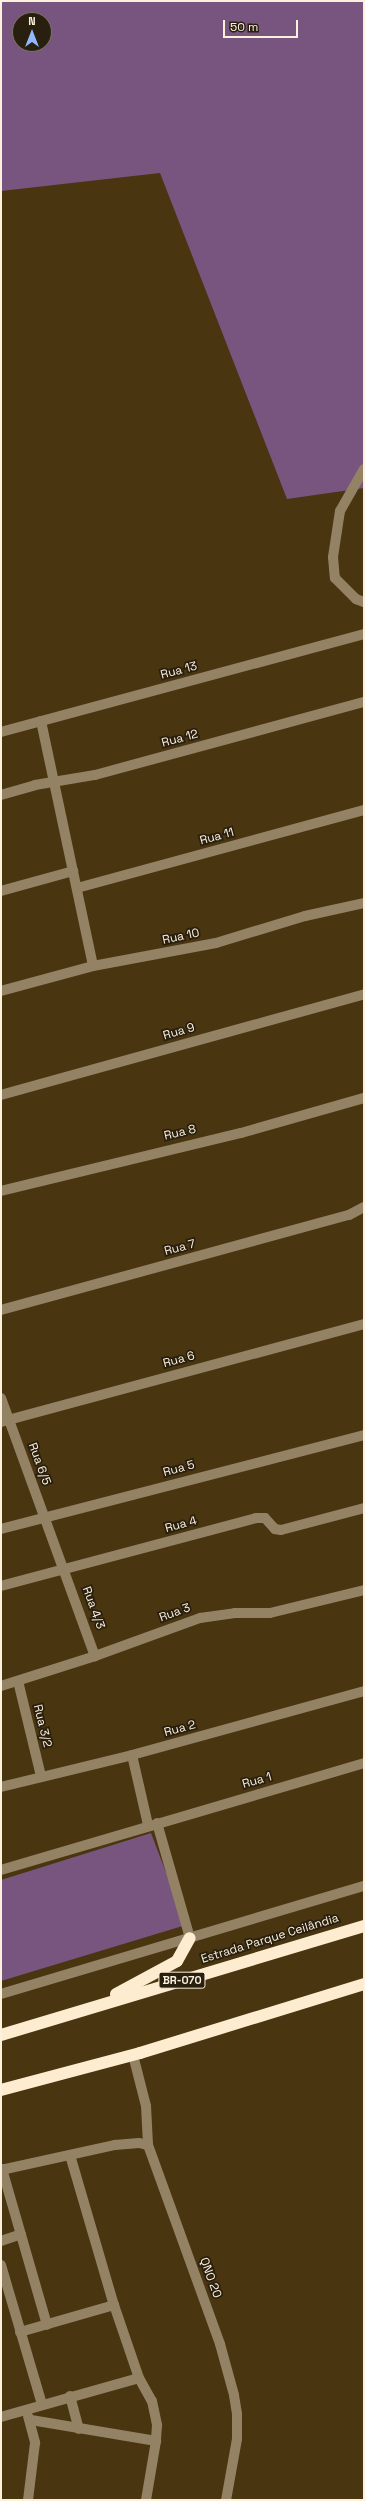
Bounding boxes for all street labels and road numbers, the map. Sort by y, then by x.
street label: Rua 13 [159,659,199,683]
street label: Rua 12 [160,727,200,751]
street label: Rua 11 [198,826,236,848]
street label: Rua 10 [161,926,201,948]
street label: Rua 9 [162,1021,196,1043]
street label: Rua 8 [163,1122,197,1144]
street label: Rua 7 [163,1237,197,1259]
street label: Rua 6 [162,1349,196,1371]
street label: Rua 6/5 [25,1441,53,1487]
street label: Rua 5 [162,1458,196,1480]
street label: Rua 4 [163,1514,199,1536]
street label: Rua 4/3 [79,1585,107,1631]
street label: Rua 3 [157,1601,193,1625]
street label: Rua 3/2 [30,1703,54,1749]
street label: Rua 2 [163,1718,197,1740]
street label: Rua 1 [241,1770,273,1792]
street label: Estrada Parque Ceilândia [199,1911,341,1967]
road number: BR-070 [158,1971,206,1989]
street label: QNO 20 [196,2256,224,2300]

